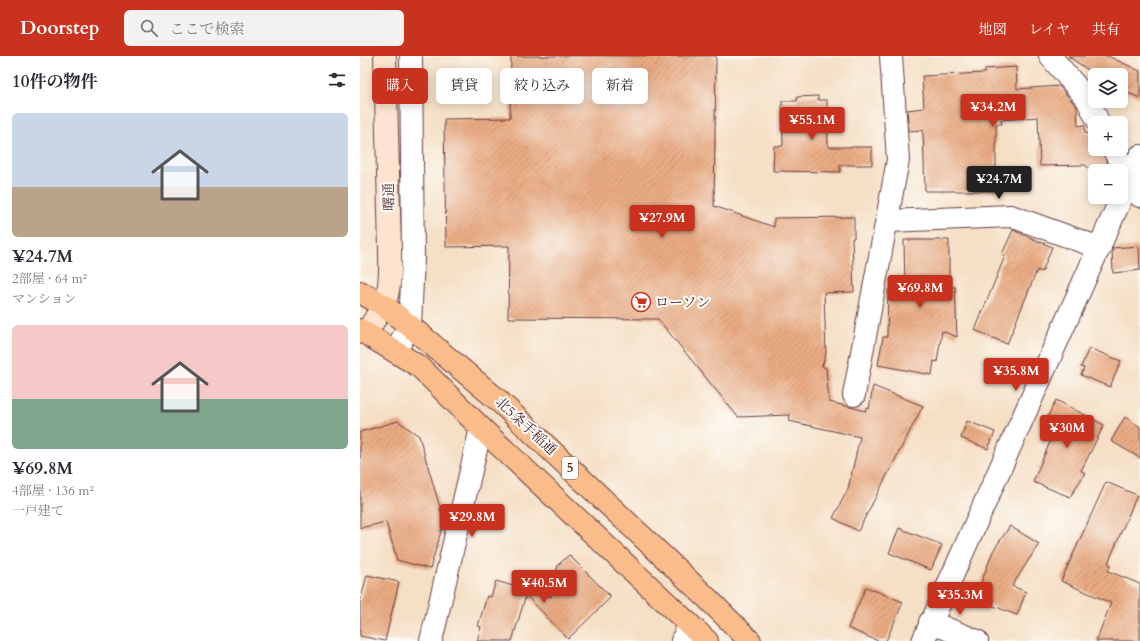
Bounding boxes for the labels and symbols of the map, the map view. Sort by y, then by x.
pin: ¥34.2M [960,94,1026,128]
pin: ¥55.1M [779,107,845,141]
pin: ¥24.7M [966,166,1032,200]
street label: 曙通 [379,183,399,211]
pin: ¥27.9M [629,205,695,239]
pin: ¥69.8M [887,275,953,309]
supermarket icon: ローソン [630,291,652,313]
place label: ローソン [655,293,710,312]
pin: ¥35.8M [983,358,1049,392]
street label: 北5条手稲通 [491,393,561,459]
pin: ¥30M [1043,415,1091,449]
road number: 5 [562,457,578,479]
pin: ¥29.8M [439,504,505,538]
pin: ¥40.5M [511,570,577,604]
pin: ¥35.3M [927,582,993,616]

